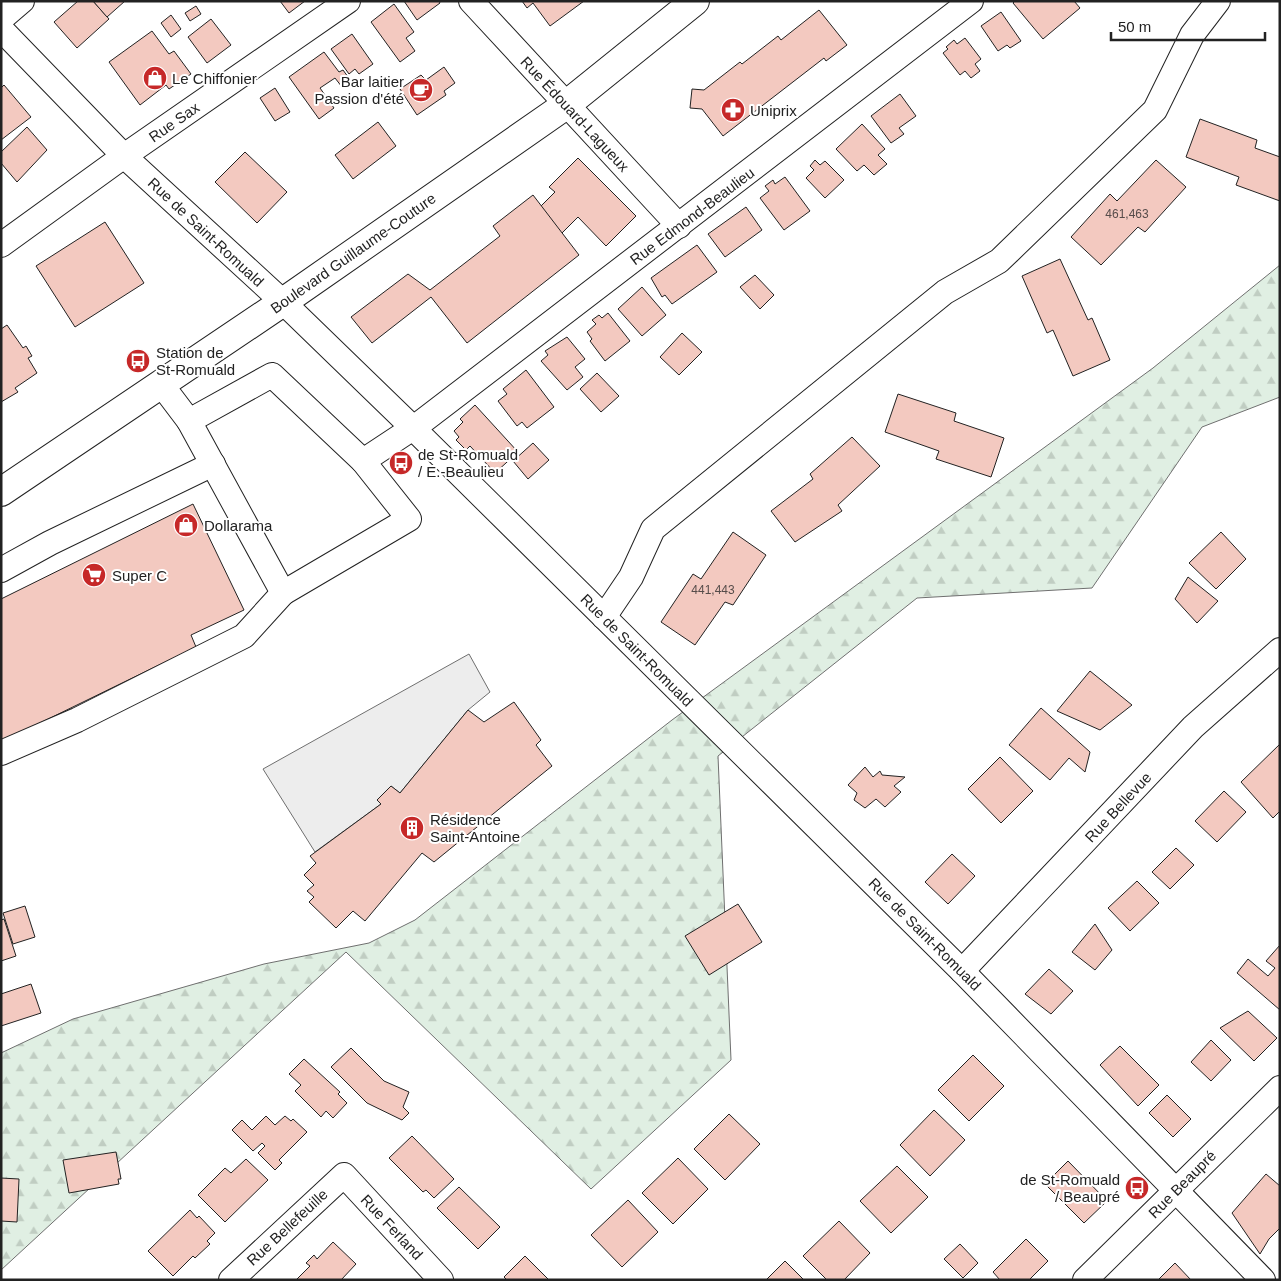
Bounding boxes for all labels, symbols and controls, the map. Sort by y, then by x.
scale bar [1111,10,1265,42]
text: 50 m [1118,18,1151,35]
street label: Rue Édouard-Lagueux [517,53,633,175]
shop icon: Le Chiffonier [142,65,168,91]
place label: Le Chiffonier [172,70,257,87]
place label: Bar laitier Passion d'été [314,73,404,107]
cafe icon: Bar laitier Passion d'été [408,77,434,103]
pharmacy icon: Uniprix [720,97,746,123]
street label: Rue Sax [146,98,203,145]
place label: Uniprix [750,102,797,119]
street label: Rue Edmond-Beaulieu [627,164,757,268]
street label: Rue de Saint-Romuald [145,174,267,290]
street label: Boulevard Guillaume-Couture [267,189,439,317]
house number: 461,463 [1105,207,1149,221]
place label: Station de St-Romuald [156,344,235,378]
bus stop icon: Station de St-Romuald [125,348,151,374]
place label: de St-Romuald / E.-Beaulieu [418,446,518,480]
bus stop icon: de St-Romuald / E.-Beaulieu [388,450,414,476]
shop icon: Dollarama [173,512,199,538]
place label: Dollarama [204,517,273,534]
supermarket icon: Super C [81,562,107,588]
place label: Super C [112,567,167,584]
house number: 441,443 [691,583,735,597]
street label: Rue de Saint-Romuald [577,590,697,710]
street label: Rue Bellevue [1081,769,1155,845]
place label: Résidence Saint-Antoine [430,811,520,845]
building icon: Résidence Saint-Antoine [399,815,425,841]
street label: Rue de Saint-Romuald [865,874,985,994]
street label: Rue Beaupré [1145,1147,1219,1221]
place label: de St-Romuald / Beaupré [1020,1171,1120,1205]
bus stop icon: de St-Romuald / Beaupré [1124,1175,1150,1201]
street label: Rue Bellefeuille [243,1185,331,1269]
street label: Rue Ferland [358,1191,426,1263]

